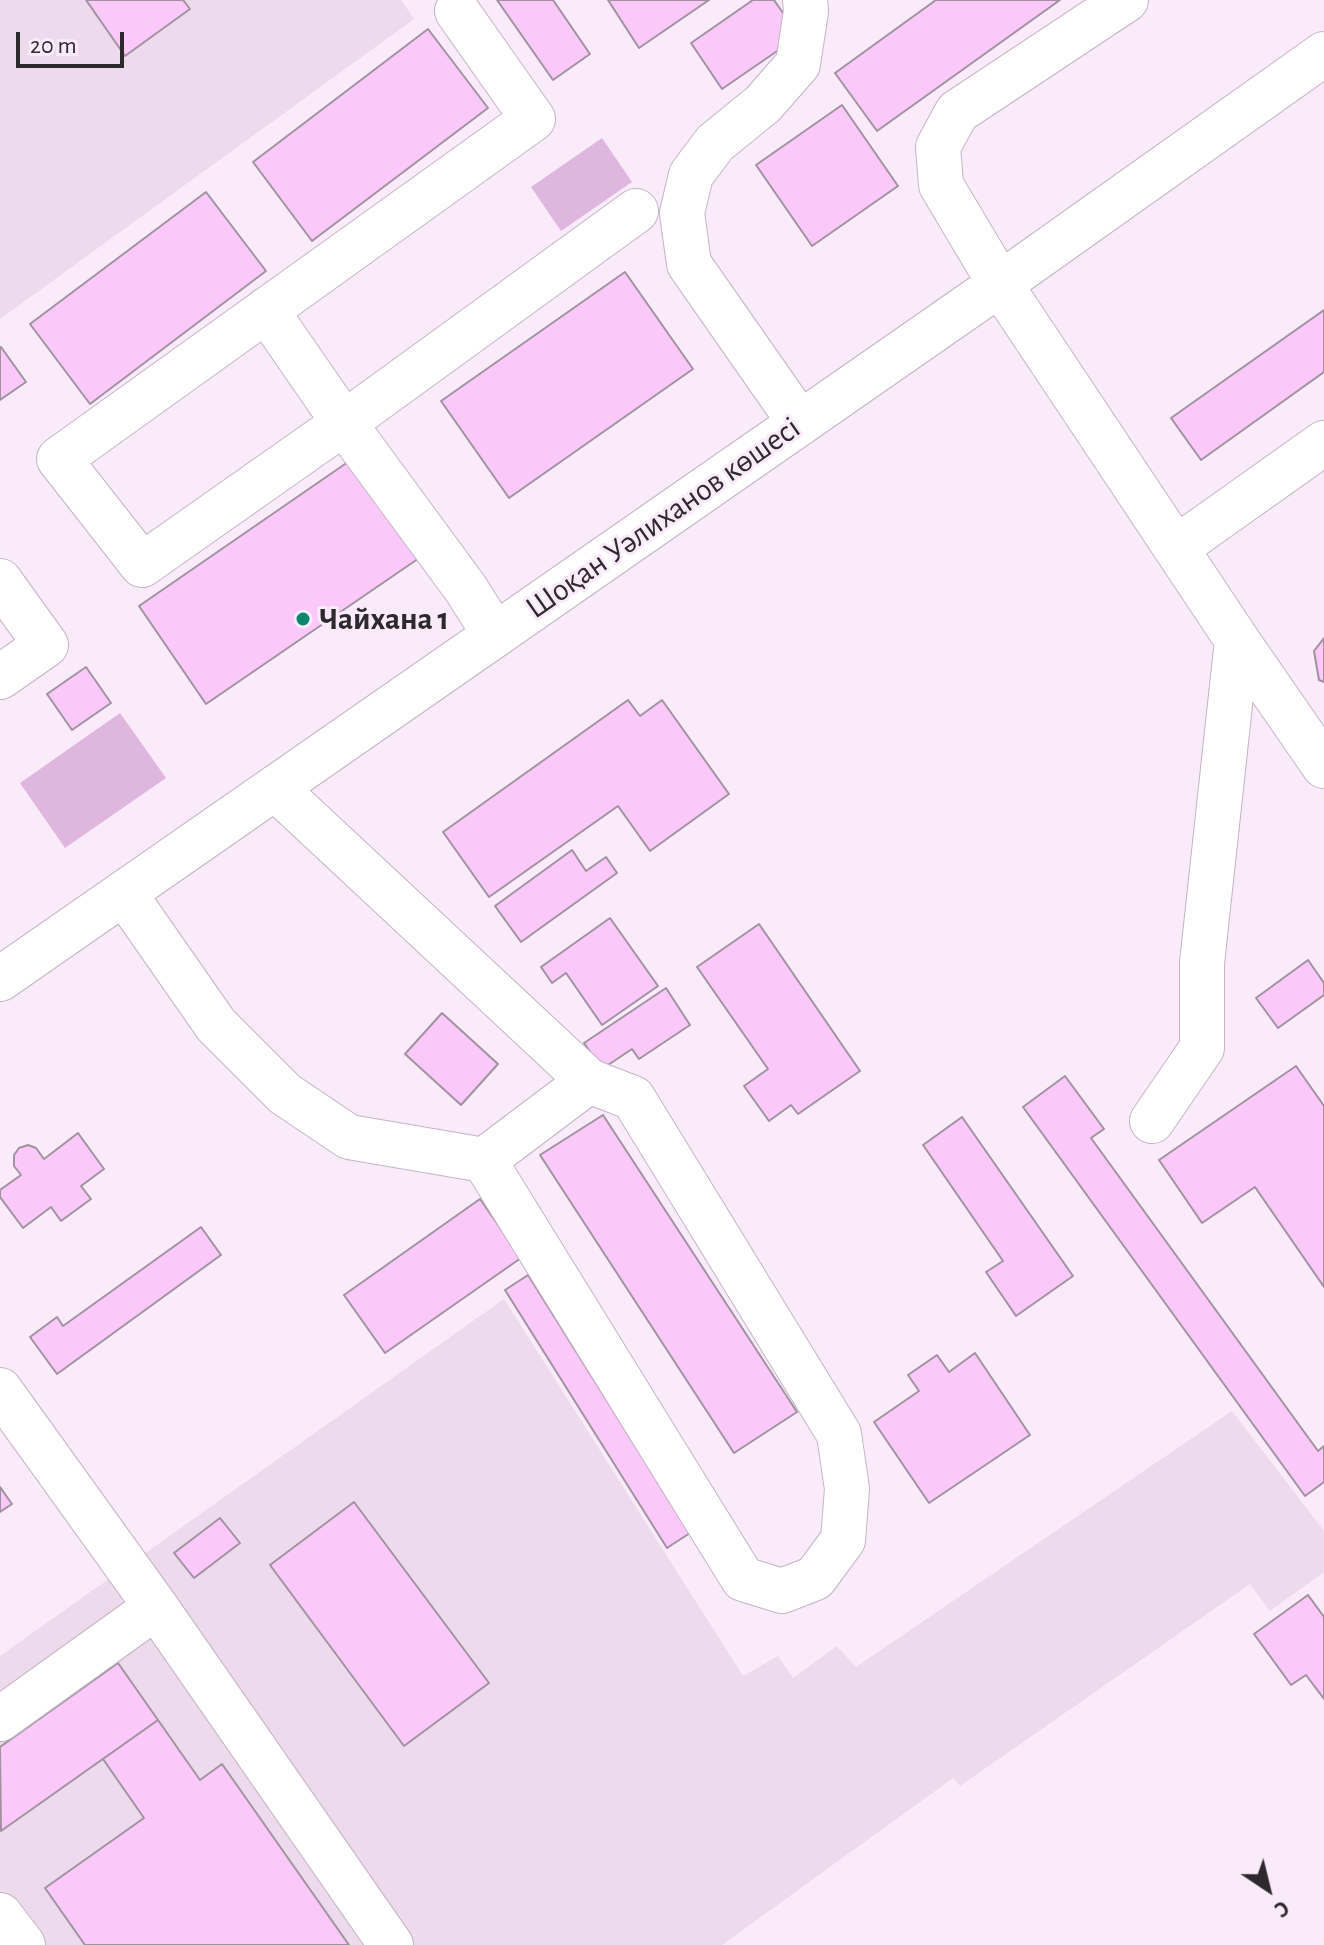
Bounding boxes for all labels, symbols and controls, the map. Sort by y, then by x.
scale bar [20,16,128,66]
text: 20 m [30,34,77,58]
street label: Шоқан Уәлиханов көшесі [518,409,808,627]
place label: Чайхана 1 [319,600,449,638]
marker: Чайхана 1 [294,610,312,628]
north arrow [1228,1849,1308,1929]
text: С [1270,1896,1293,1921]

